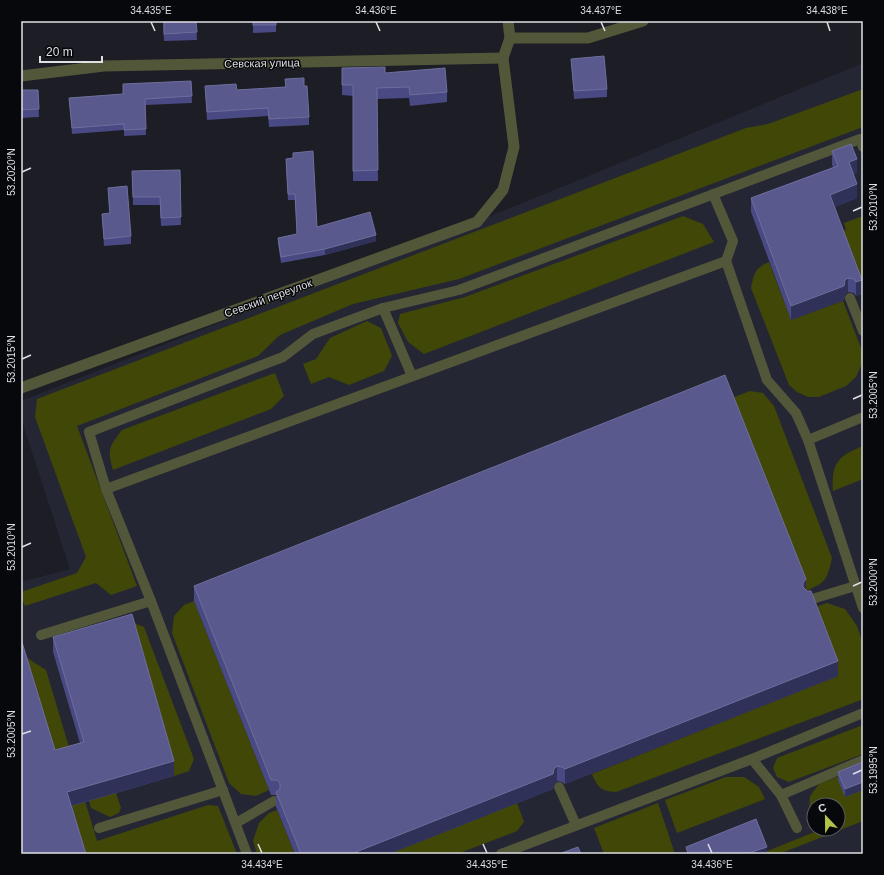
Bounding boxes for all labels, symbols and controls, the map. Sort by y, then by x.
text: 34.435°E [130,5,172,16]
text: 34.436°E [355,5,397,16]
text: 34.437°E [580,5,622,16]
text: 34.438°E [806,5,848,16]
scale bar [40,38,102,64]
text: 20 m [46,45,73,59]
street label: Севская улица [224,56,301,70]
text: 53.2020°N [6,148,17,196]
text: 53.2010°N [868,183,879,231]
street label: Севский переулок [223,277,314,319]
text: 53.2015°N [6,335,17,383]
text: 53.2005°N [868,371,879,419]
text: 53.2010°N [6,523,17,571]
text: 53.2000°N [868,558,879,606]
text: 53.2005°N [6,710,17,758]
text: 53.1995°N [868,746,879,794]
north arrow [806,797,846,837]
text: С [816,801,828,815]
text: 34.434°E [241,859,283,870]
text: 34.435°E [466,859,508,870]
text: 34.436°E [691,859,733,870]

